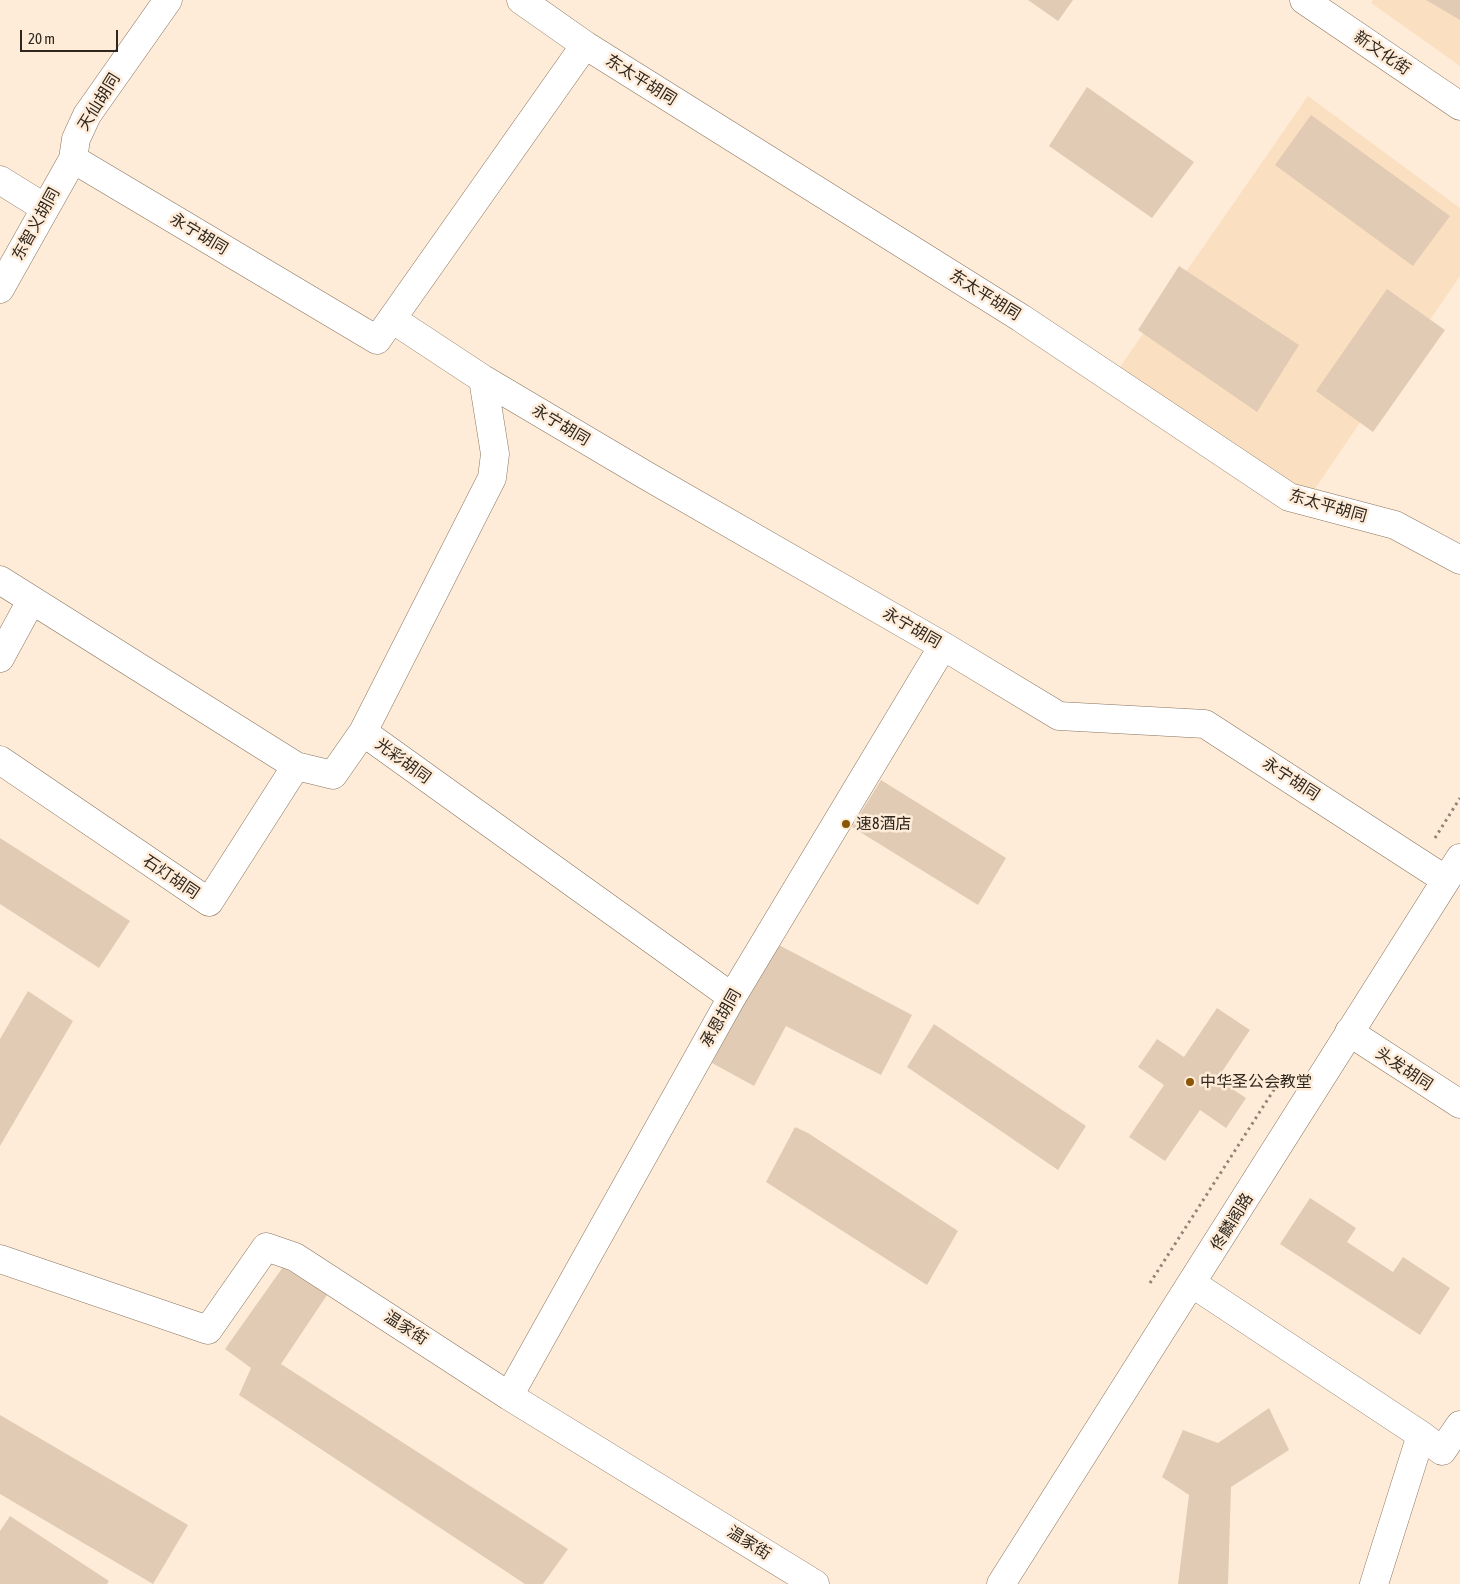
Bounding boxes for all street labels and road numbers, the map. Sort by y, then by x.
street label: 新文化街 [1350,27,1414,79]
street label: 东太平胡同 [602,51,680,109]
street label: 天仙胡同 [74,70,124,134]
street label: 东智义胡同 [8,184,64,264]
street label: 永宁胡同 [167,209,231,259]
street label: 东太平胡同 [946,266,1024,324]
street label: 永宁胡同 [529,400,593,450]
street label: 东太平胡同 [1287,486,1369,526]
street label: 永宁胡同 [879,604,945,652]
street label: 光彩胡同 [371,734,435,788]
street label: 永宁胡同 [1259,754,1323,804]
street label: 石灯胡同 [139,851,203,903]
street label: 承恩胡同 [697,985,745,1051]
street label: 头发胡同 [1372,1044,1436,1094]
street label: 佟麟阁路 [1207,1190,1257,1254]
street label: 温家街 [381,1307,431,1349]
street label: 温家街 [724,1522,774,1564]

